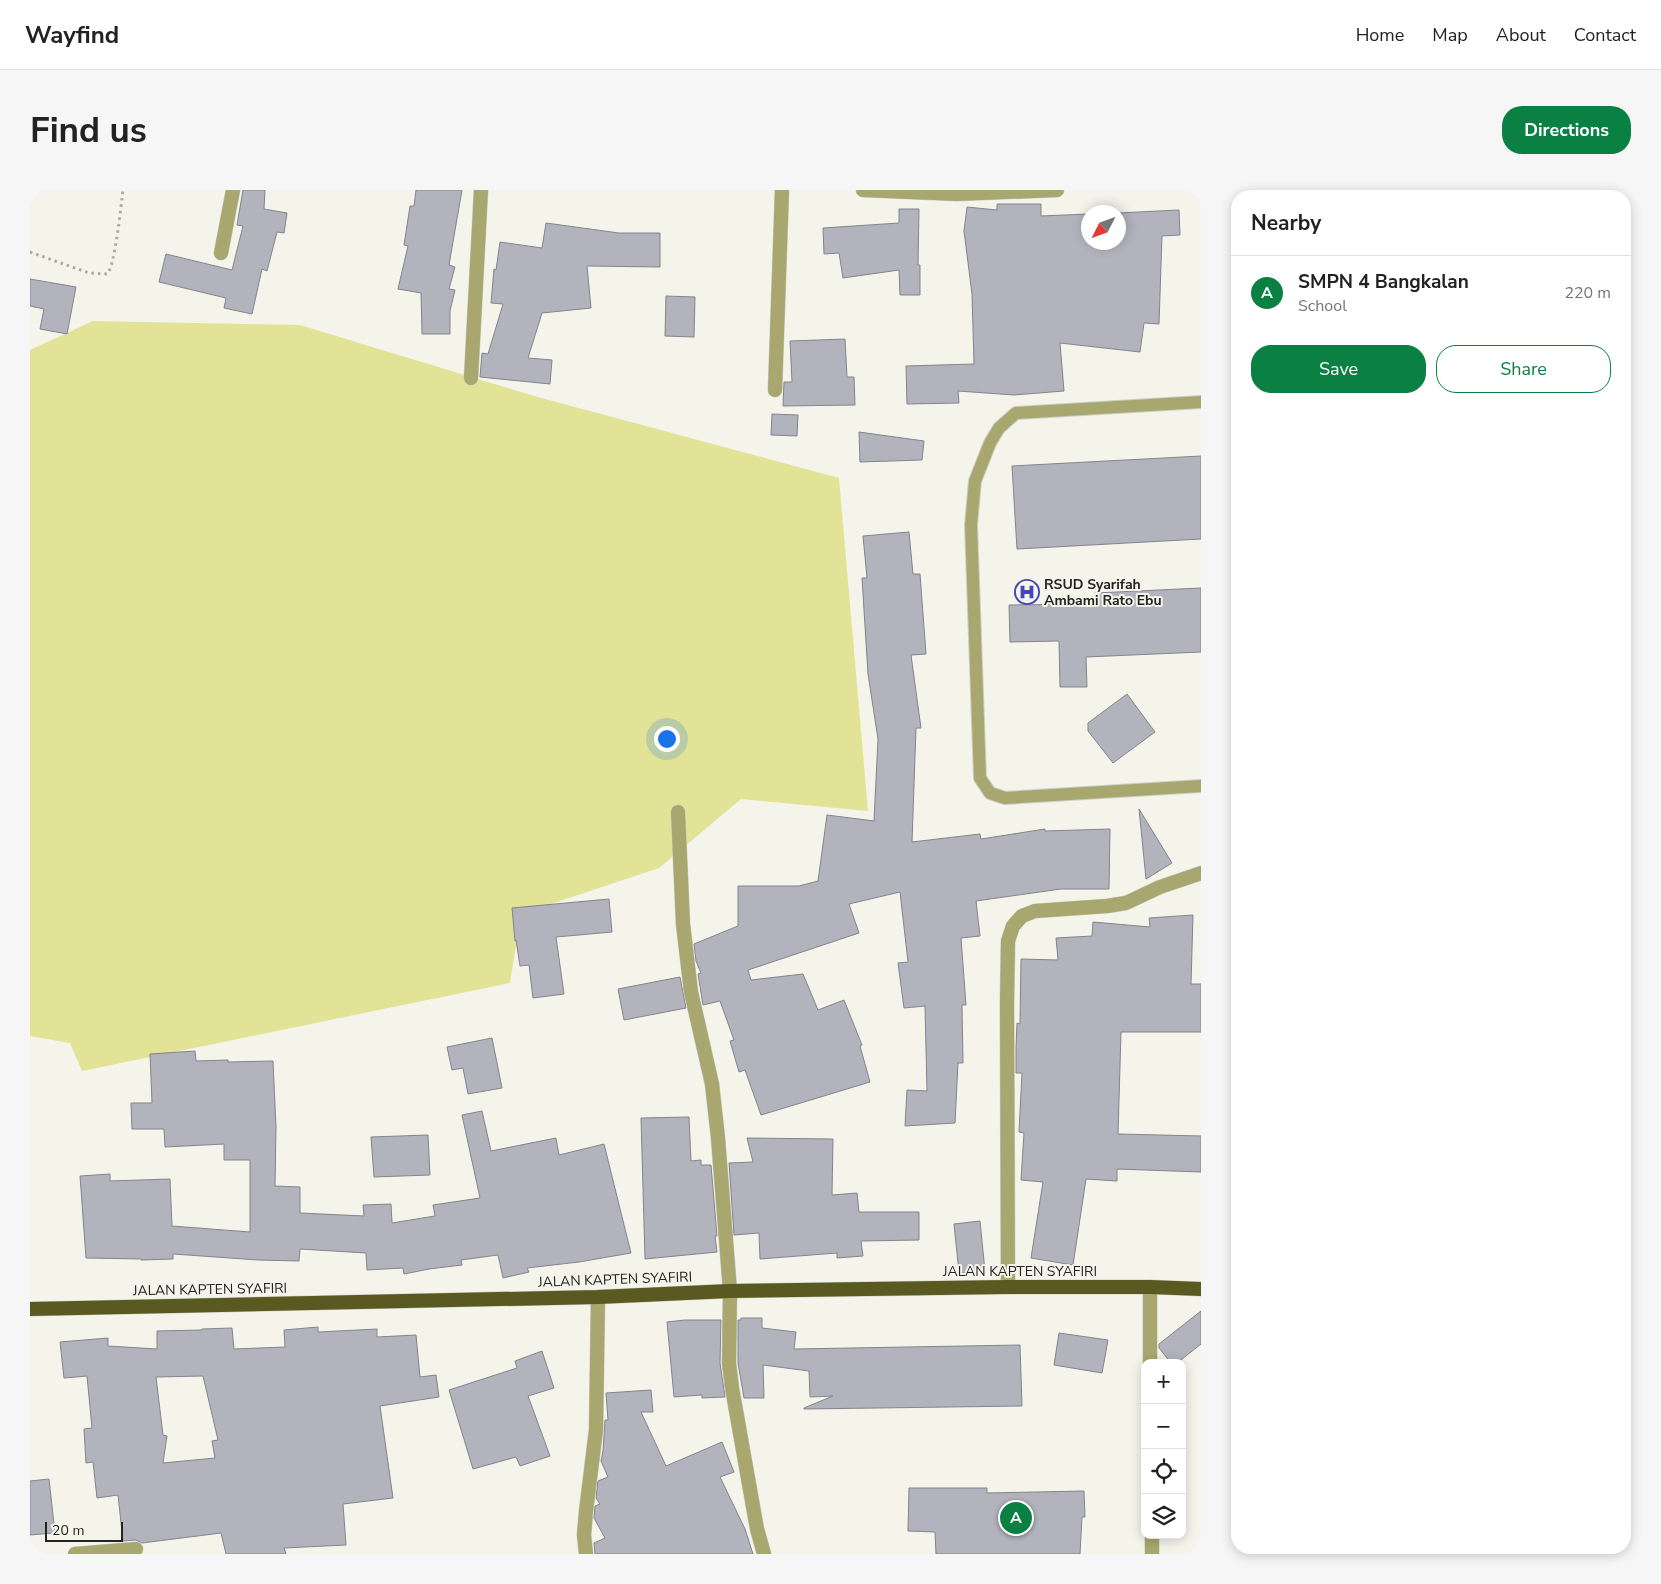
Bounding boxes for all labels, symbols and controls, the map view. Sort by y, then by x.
text: Wayfind [25,19,119,51]
text: Home [1356,23,1404,47]
text: Map [1432,23,1468,47]
text: About [1496,23,1546,47]
text: Contact [1574,23,1636,47]
button: Directions [1502,106,1631,154]
text: Find us [30,107,147,154]
north arrow [1081,205,1126,250]
text: Nearby [1251,209,1321,237]
text: SMPN 4 Bangkalan [1298,269,1469,295]
text: A [1261,282,1273,304]
text: 220 m [1564,282,1611,304]
text: School [1298,295,1347,317]
button: Save [1251,345,1426,393]
button: Share [1436,345,1611,393]
place label: RSUD Syarifah Ambami Rato Ebu [1044,575,1162,610]
hospital icon: RSUD Syarifah Ambami Rato Ebu [1014,579,1040,605]
your location [654,726,680,752]
street label: JALAN KAPTEN SYAFIRI [942,1262,1097,1281]
street label: JALAN KAPTEN SYAFIRI [537,1267,692,1292]
street label: JALAN KAPTEN SYAFIRI [132,1279,287,1300]
map controls [1141,1359,1186,1539]
button: + [1141,1359,1186,1404]
button: − [1141,1404,1186,1449]
button: locate [1141,1449,1186,1494]
button: layers [1141,1494,1186,1539]
pin: A [1000,1499,1032,1537]
scale bar [45,1519,122,1542]
text: 20 m [52,1521,84,1540]

